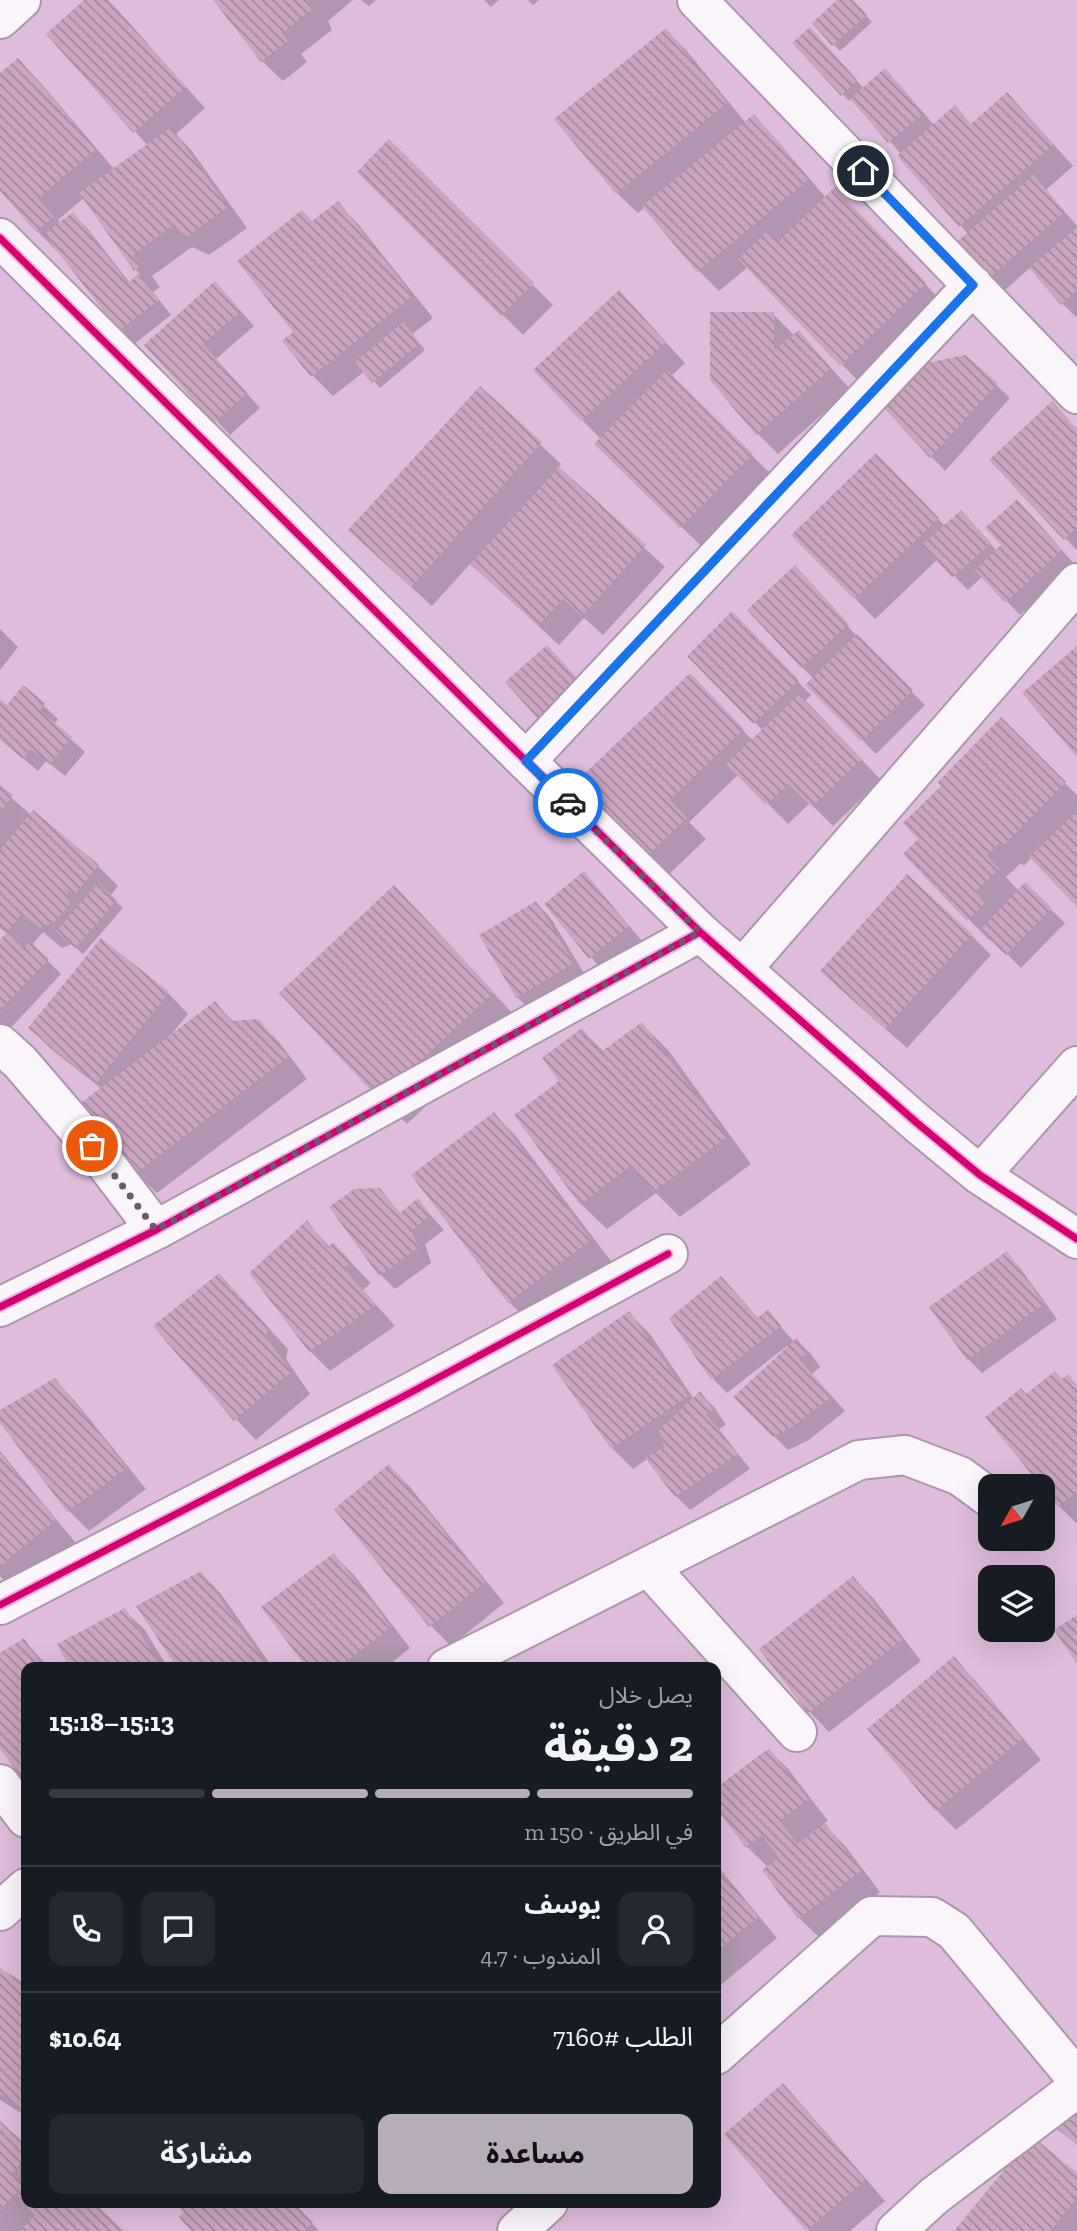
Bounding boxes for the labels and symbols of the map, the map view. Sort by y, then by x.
pin [833,141,893,201]
courier [533,768,603,838]
pin [62,1116,122,1176]
north arrow [978,1474,1055,1550]

